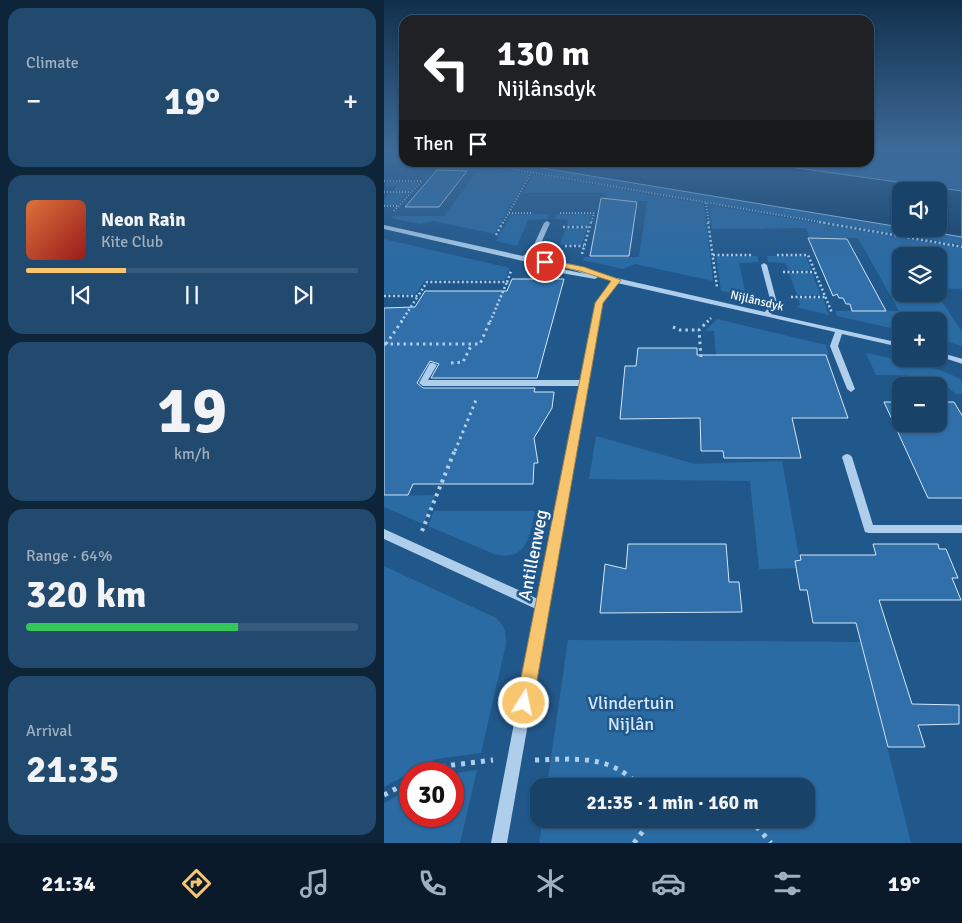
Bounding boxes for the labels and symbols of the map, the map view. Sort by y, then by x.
pin [524,241,566,283]
street label: Nijlânsdyk [729,288,785,314]
street label: Antillenweg [513,508,553,602]
position arrow [497,676,549,728]
park label: Vlindertuin Nijlân [588,692,674,735]
speed limit sign: 30 [399,762,464,827]

